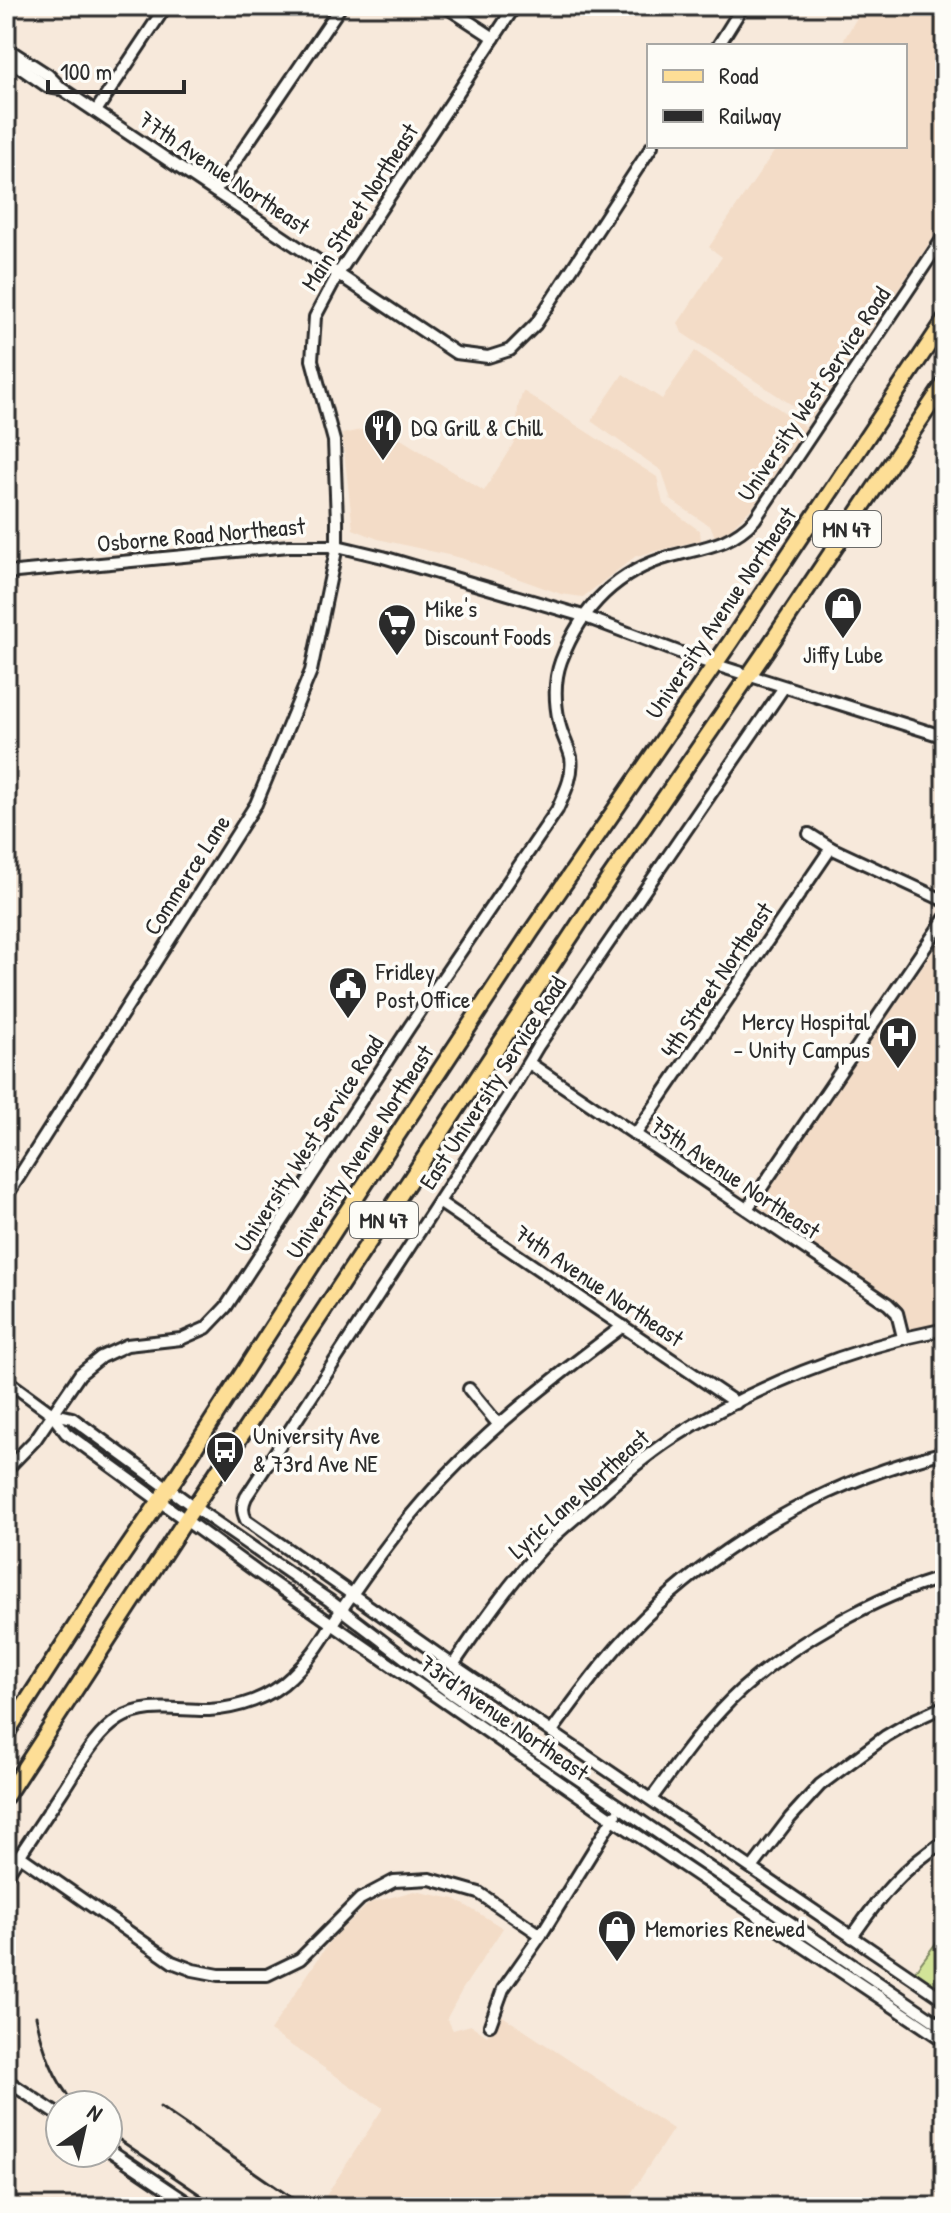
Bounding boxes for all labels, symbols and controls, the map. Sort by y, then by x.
scale bar [48,44,184,94]
legend [647,44,907,148]
text: 100 m [60,55,112,87]
text: Road [719,59,758,91]
text: Railway [719,99,782,131]
street label: 77th Avenue Northeast [133,103,317,242]
street label: Main Street Northeast [293,116,426,296]
street label: University West Service Road [729,280,897,507]
restaurant icon: DQ Grill & Chill [362,407,404,462]
place label: DQ Grill & Chill [411,411,543,443]
street label: University Avenue Northeast [637,500,804,725]
street label: Osborne Road Northeast [96,509,307,559]
road number: MN 47 [813,511,881,547]
shop icon: Jiffy Lube [822,585,864,640]
place label: Mike's Discount Foods [425,592,551,652]
supermarket icon: Mike's Discount Foods [376,602,418,657]
place label: Jiffy Lube [803,638,884,670]
street label: Commerce Lane [135,808,237,941]
street label: 4th Street Northeast [652,895,780,1063]
place label: Fridley Post Office [375,955,471,1015]
public building icon: Fridley Post Office [327,965,369,1020]
street label: East University Service Road [411,970,573,1195]
place label: Mercy Hospital - Unity Campus [733,1005,871,1065]
hospital icon: Mercy Hospital - Unity Campus [877,1015,919,1070]
street label: University West Service Road [226,1029,390,1258]
street label: University Avenue Northeast [278,1038,441,1265]
street label: 75th Avenue Northeast [644,1108,828,1246]
road number: MN 47 [350,1202,418,1238]
street label: 74th Avenue Northeast [509,1217,691,1354]
place label: University Ave & 73rd Ave NE [253,1419,381,1479]
street label: Lyric Lane Northeast [501,1421,656,1565]
bus stop icon: University Ave & 73rd Ave NE [204,1429,246,1484]
street label: 73rd Avenue Northeast [414,1647,596,1788]
shop icon: Memories Renewed [596,1908,638,1963]
place label: Memories Renewed [645,1912,805,1944]
north arrow [44,2089,124,2169]
text: N [82,2097,109,2128]

